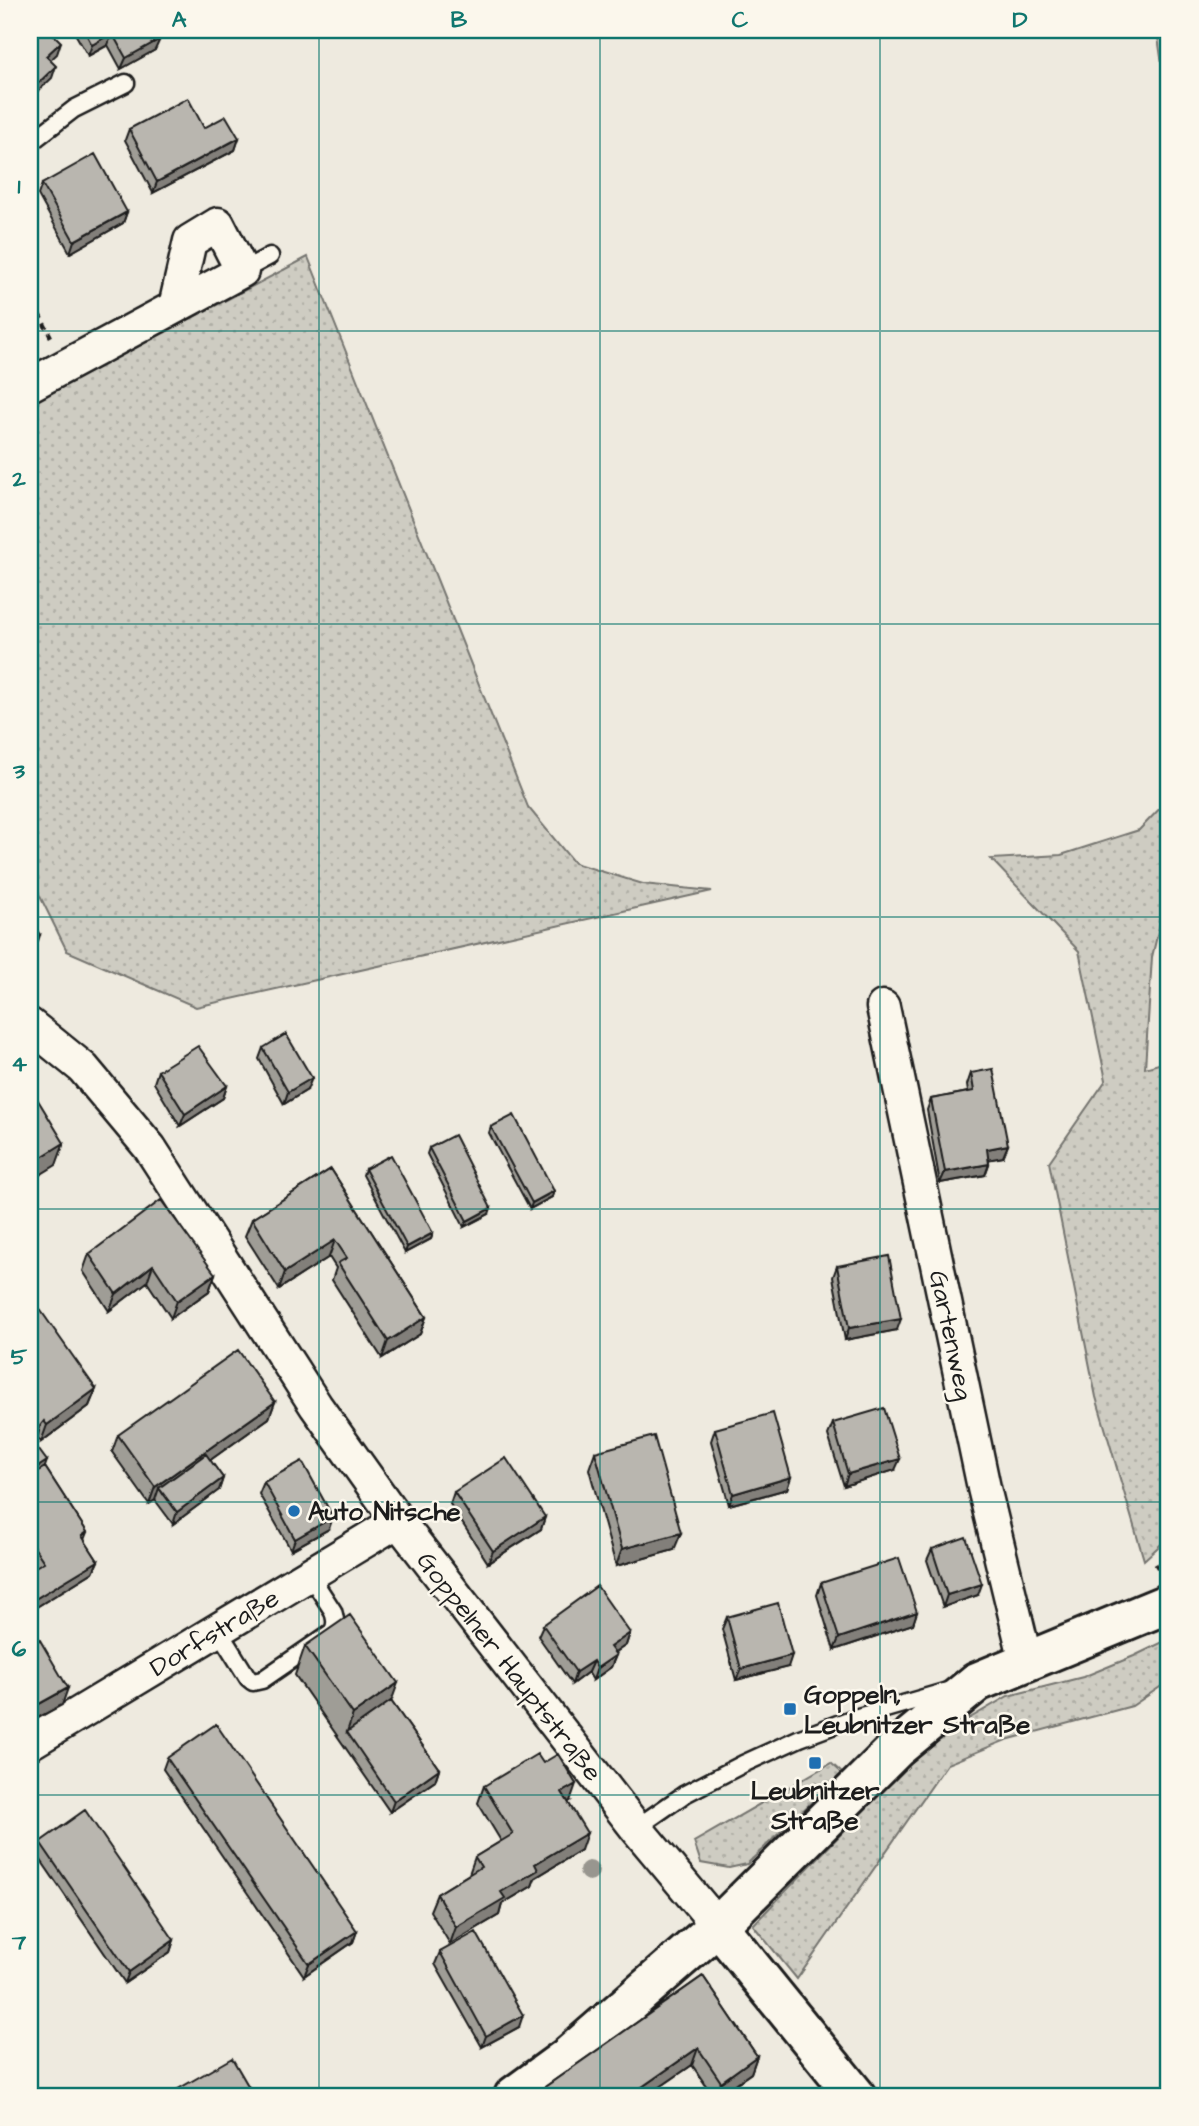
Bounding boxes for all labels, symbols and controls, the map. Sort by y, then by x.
text: A [172,4,187,36]
text: B [451,4,468,36]
text: C [732,4,749,36]
text: D [1013,4,1028,36]
text: 1 [18,170,21,202]
text: 2 [11,463,26,495]
text: 3 [12,755,25,787]
text: 4 [11,1048,27,1080]
street label: Gartenweg [918,1267,982,1404]
text: 5 [11,1341,28,1373]
place label: Auto Nitsche [308,1494,461,1530]
marker: Auto Nitsche [286,1503,302,1519]
street label: Goppelner Hauptstraße [408,1544,610,1789]
street label: Dorfstraße [143,1580,286,1686]
text: 6 [12,1633,27,1665]
place label: Goppeln, Leubnitzer Straße [804,1677,1030,1743]
marker: Goppeln, Leubnitzer Straße [782,1701,798,1717]
marker: Leubnitzer Straße [807,1755,823,1771]
place label: Leubnitzer Straße [751,1773,880,1839]
text: 7 [11,1926,27,1958]

